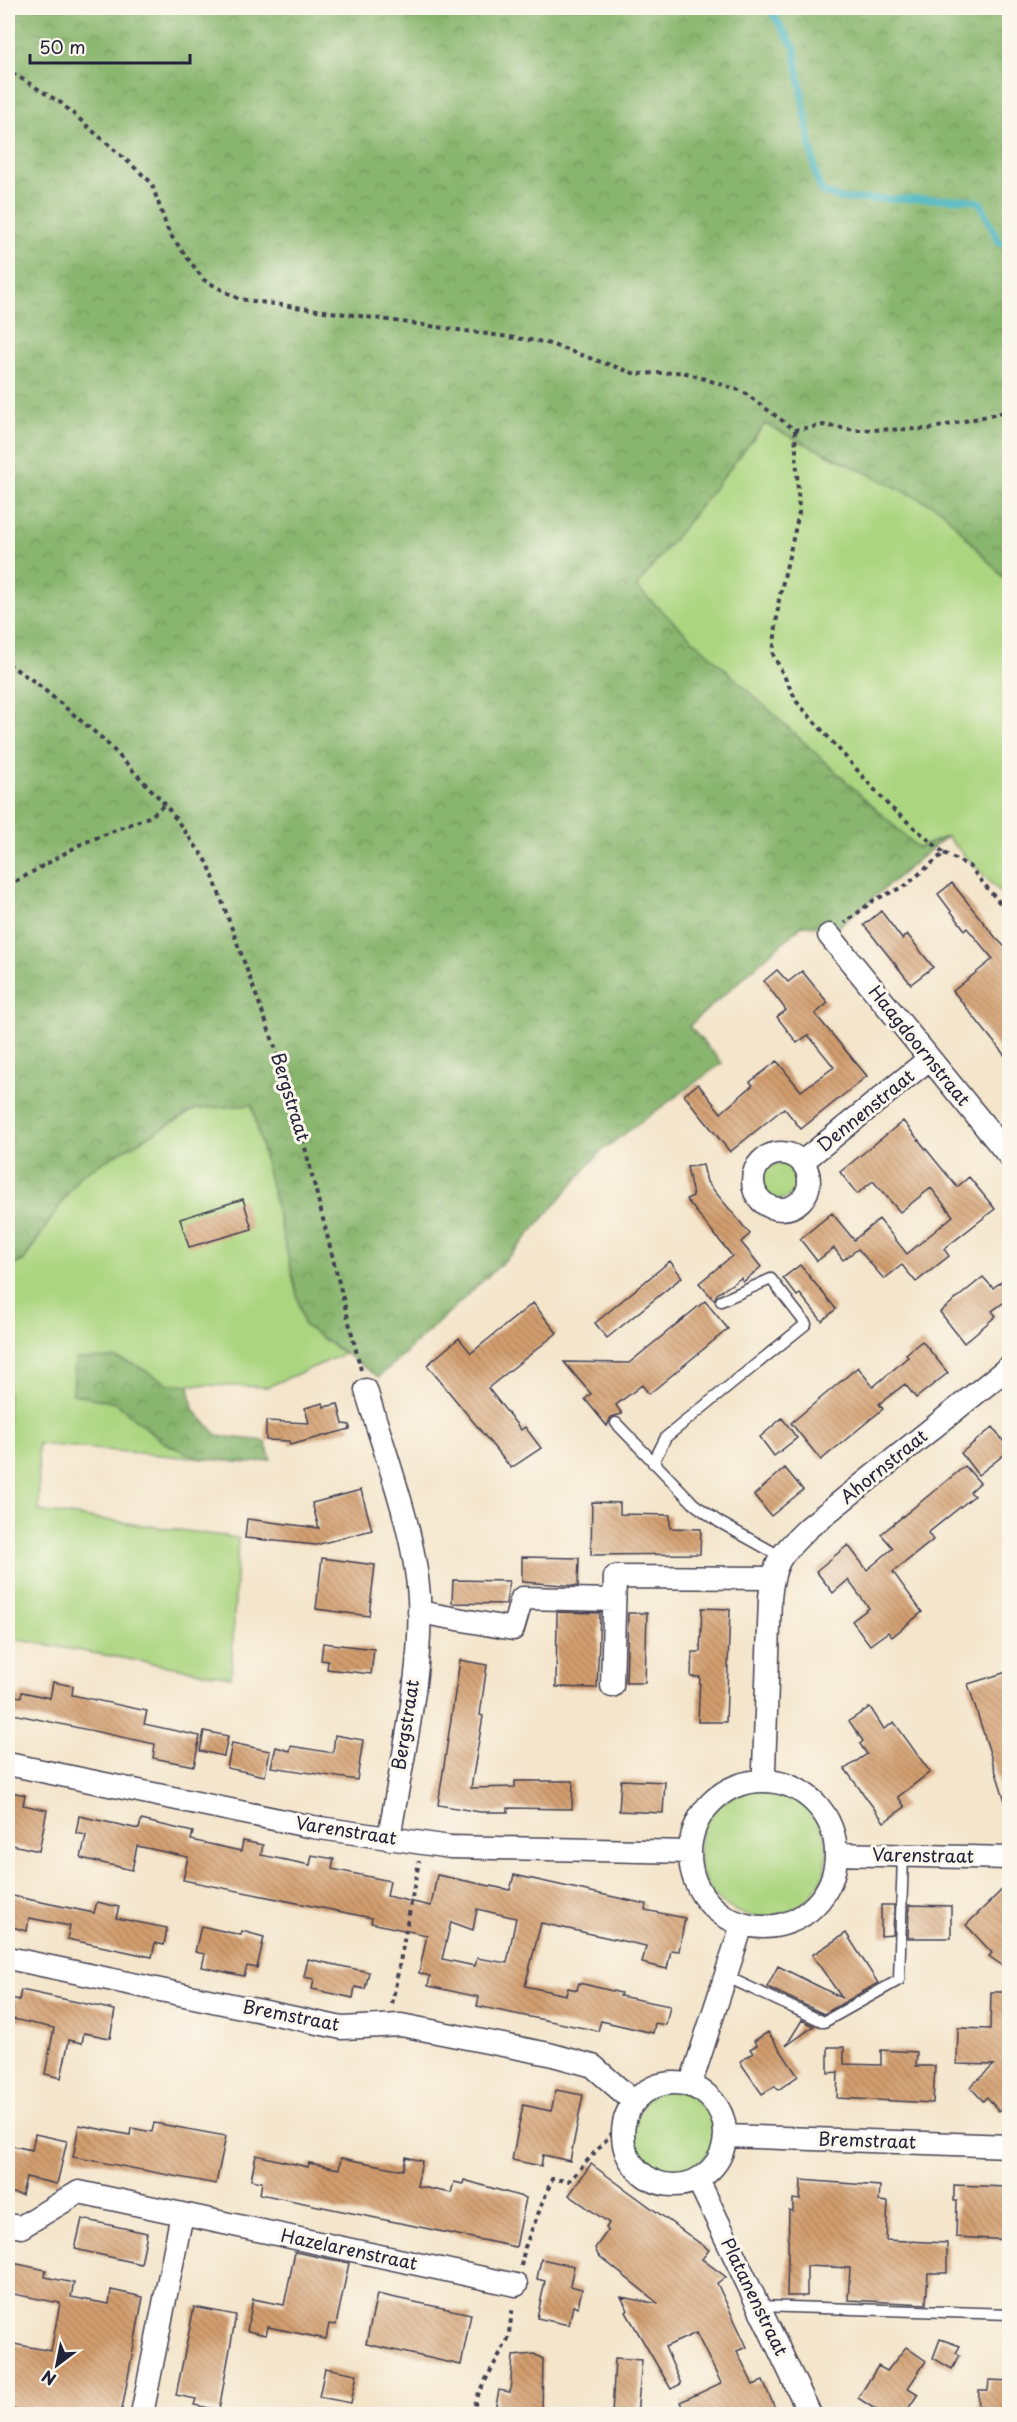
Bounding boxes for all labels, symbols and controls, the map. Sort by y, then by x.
scale bar [30,27,190,65]
text: 50 m [39,33,86,60]
street label: Haagdoornstraat [863,979,977,1111]
street label: Bergstraat [265,1049,318,1144]
street label: Dennenstraat [810,1062,920,1158]
street label: Ahornstraat [834,1422,933,1509]
street label: Bergstraat [384,1678,425,1772]
street label: Varenstraat [294,1808,399,1851]
street label: Varenstraat [872,1840,974,1869]
street label: Bremstraat [241,1992,342,2037]
street label: Bremstraat [818,2124,917,2155]
street label: Hazelarenstraat [278,2221,420,2276]
street label: Platanenstraat [715,2233,796,2360]
north arrow [27,2335,87,2395]
text: N [37,2365,60,2392]

